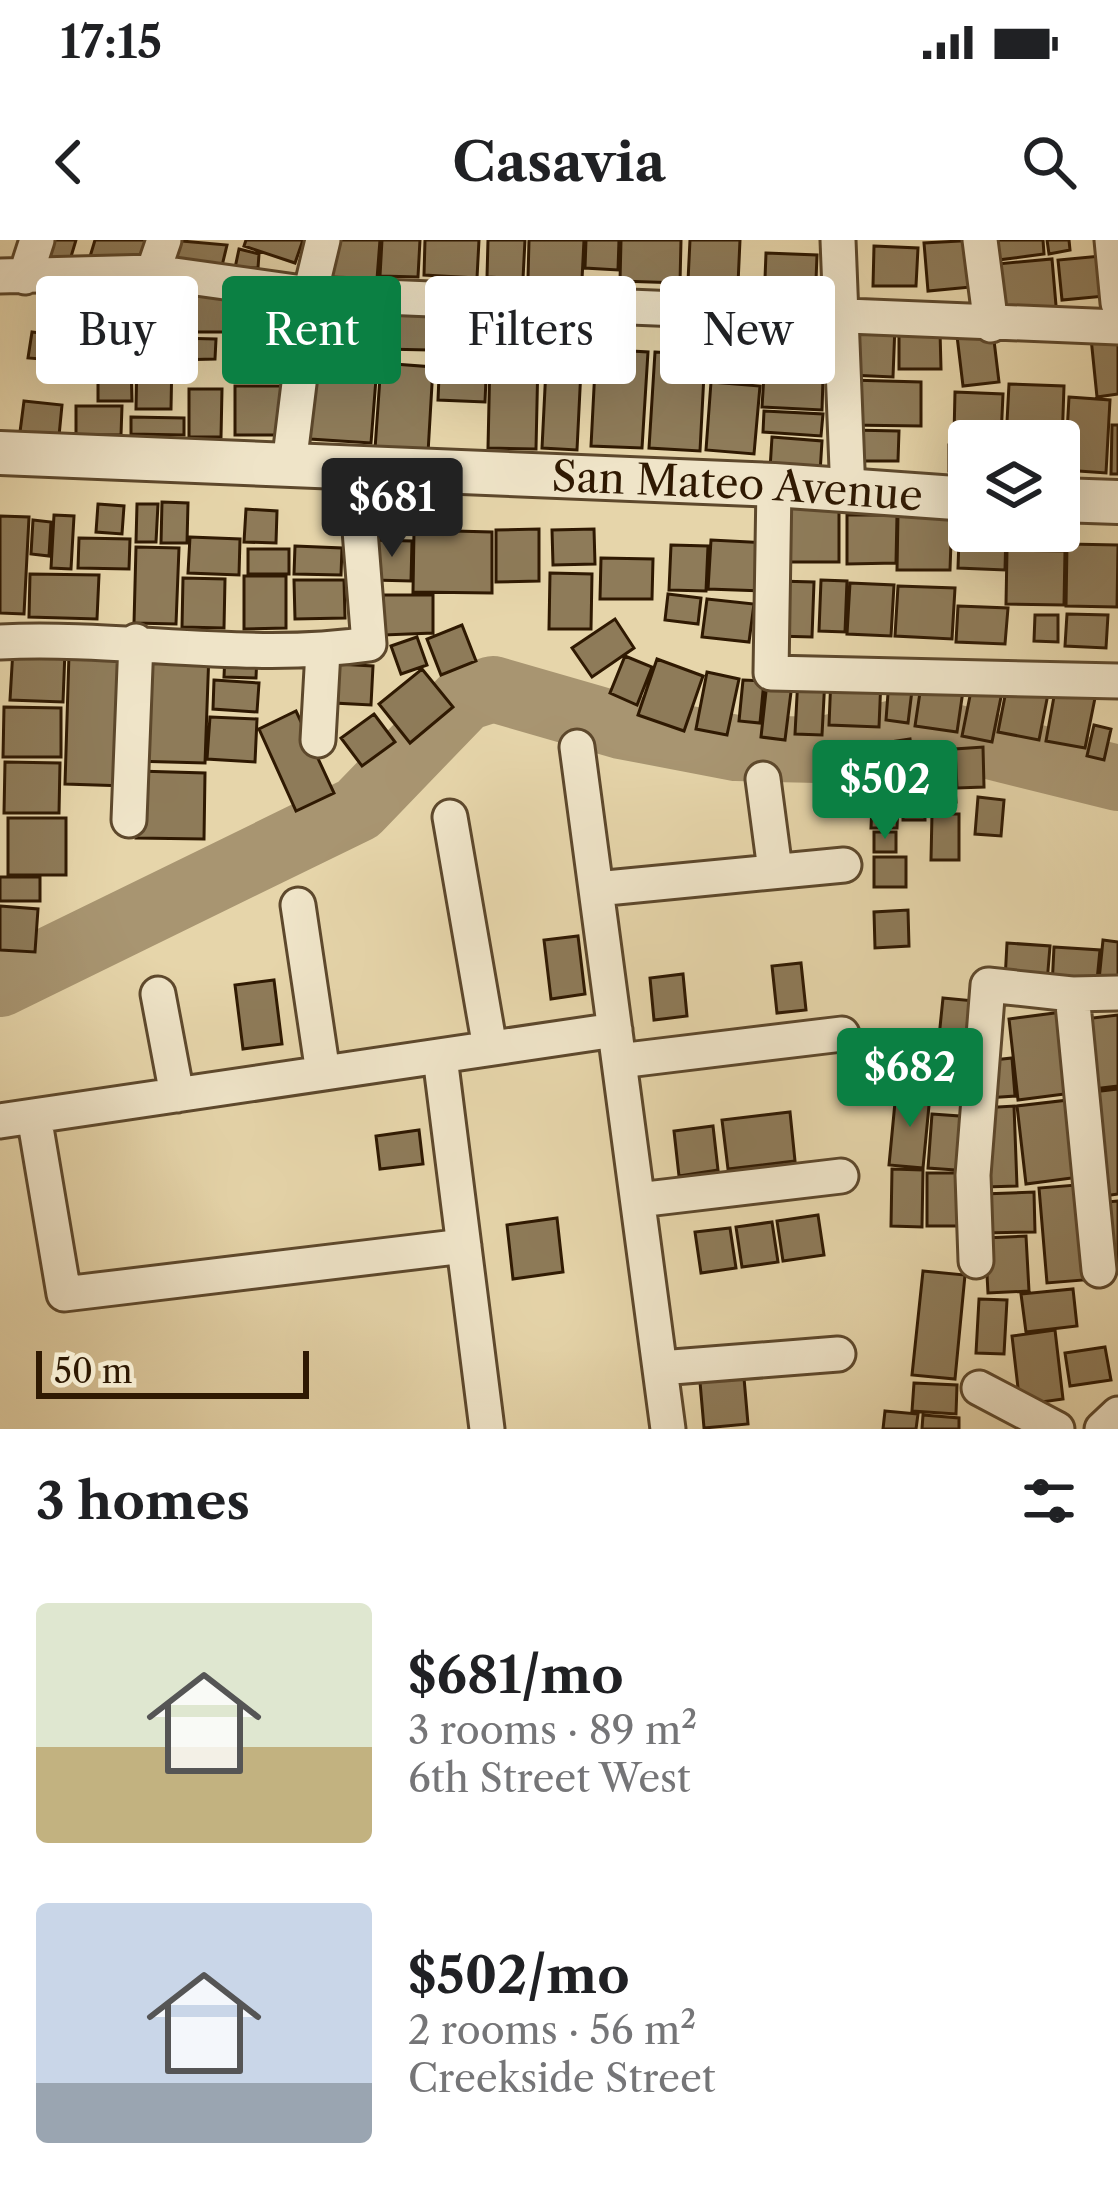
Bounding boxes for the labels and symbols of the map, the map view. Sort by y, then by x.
street label: San Mateo Avenue [551,450,925,522]
pin: $681 [321,458,463,560]
pin: $502 [814,740,956,842]
pin: $682 [839,1028,981,1130]
scale bar [36,1345,309,1398]

